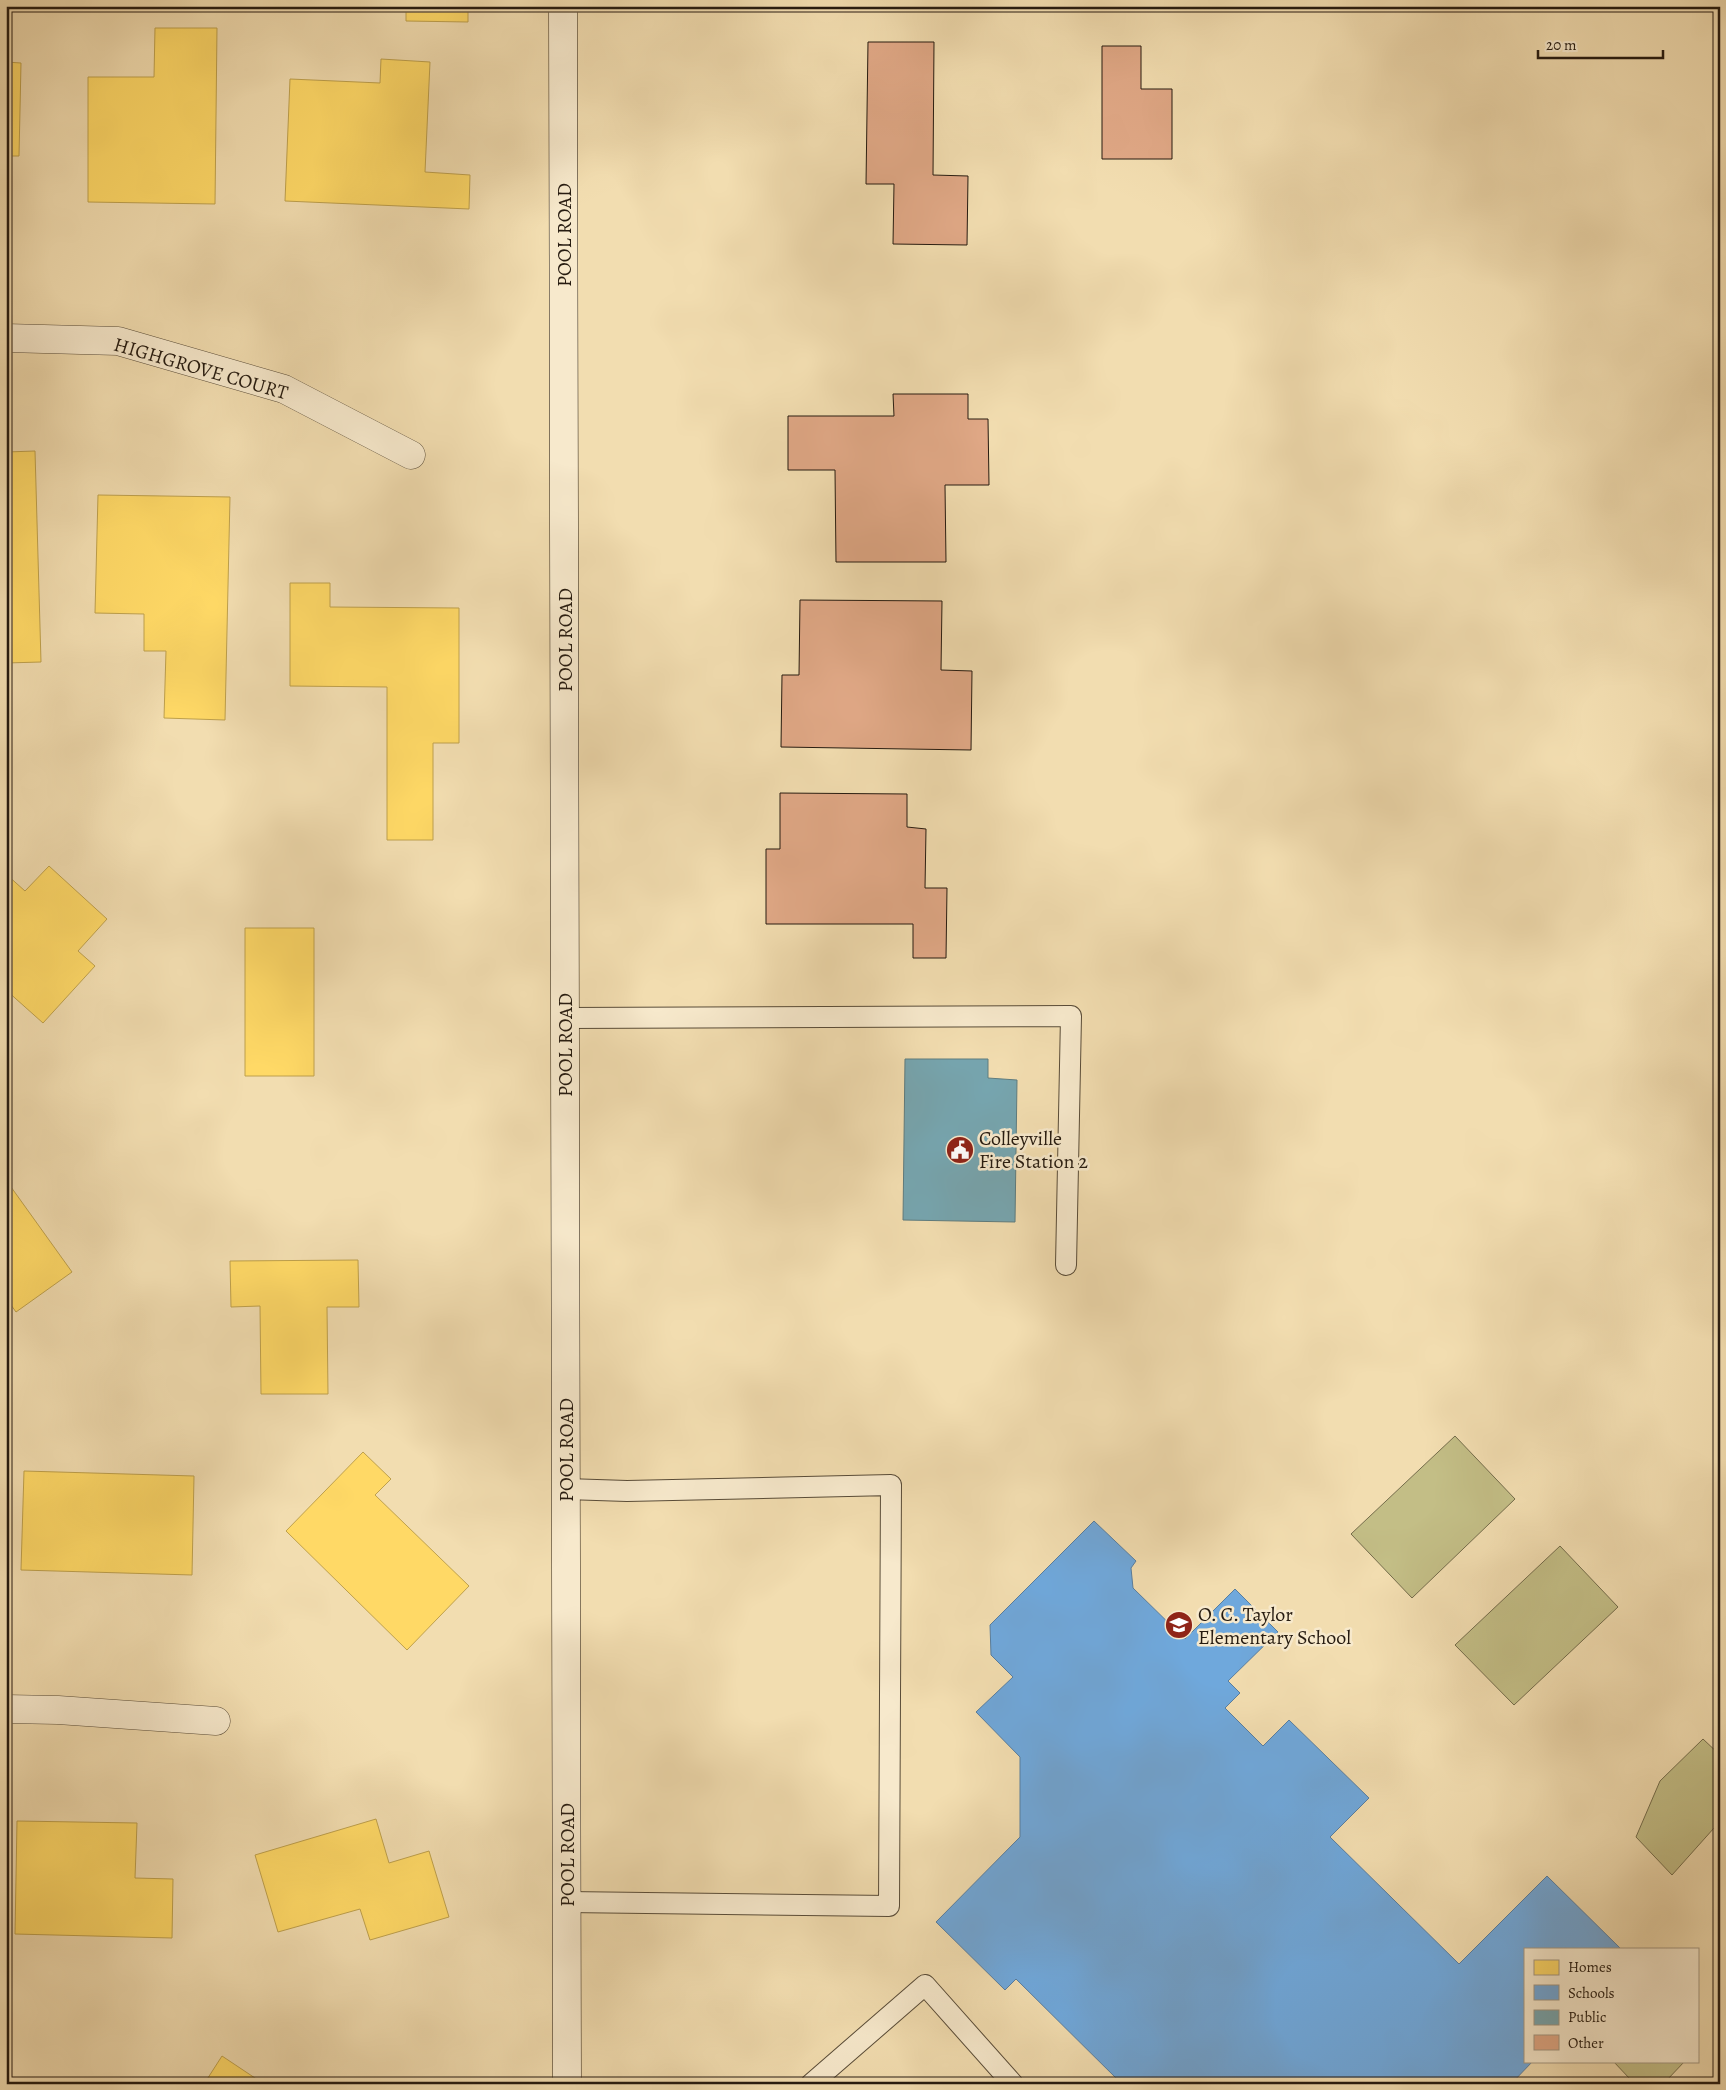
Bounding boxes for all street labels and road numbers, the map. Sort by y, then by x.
street label: POOL ROAD [551,183,578,287]
street label: HIGHGROVE COURT [111,331,291,406]
street label: POOL ROAD [552,588,579,692]
street label: POOL ROAD [552,993,579,1097]
street label: POOL ROAD [553,1398,580,1502]
street label: POOL ROAD [554,1803,581,1907]

